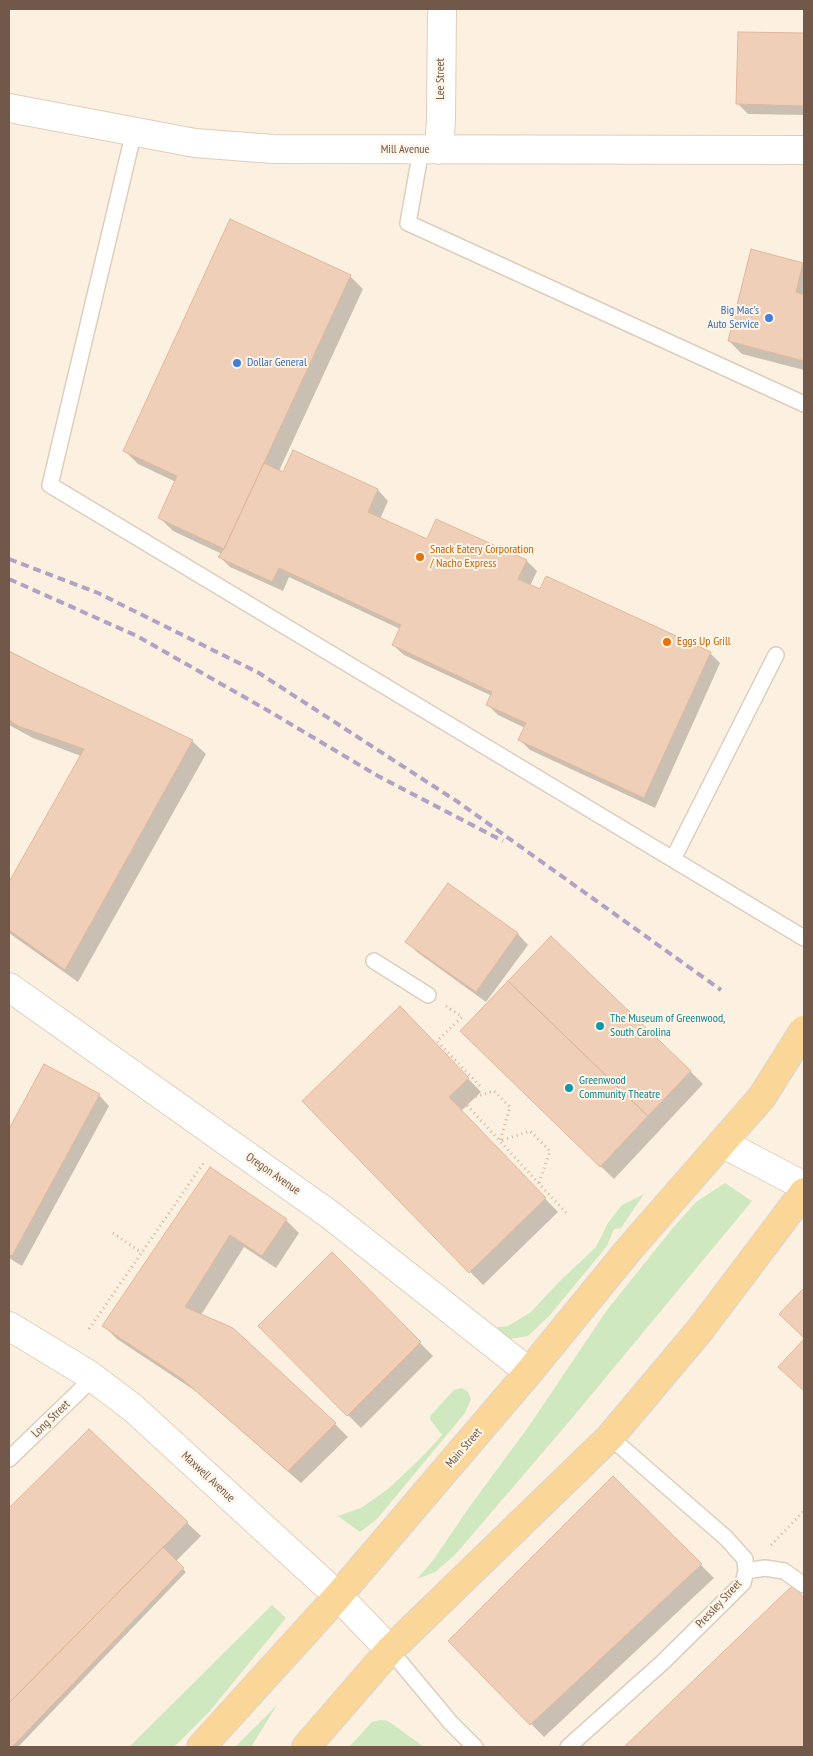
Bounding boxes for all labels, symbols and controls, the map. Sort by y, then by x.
street label: Lee Street [434,58,448,100]
street label: Mill Avenue [381,143,429,157]
place label: Big Mac's Auto Service [708,304,759,332]
marker: Big Mac's Auto Service [763,312,775,324]
place label: Dollar General [247,356,307,370]
marker: Dollar General [231,357,243,369]
place label: Snack Eatery Corporation / Nacho Express [430,543,534,571]
marker: Snack Eatery Corporation / Nacho Express [414,551,426,563]
place label: Eggs Up Grill [677,635,731,649]
marker: Eggs Up Grill [661,636,673,648]
place label: The Museum of Greenwood, South Carolina [610,1012,725,1040]
marker: The Museum of Greenwood, South Carolina [594,1020,606,1032]
place label: Greenwood Community Theatre [579,1074,660,1102]
marker: Greenwood Community Theatre [563,1082,575,1094]
street label: Oregon Avenue [243,1150,303,1198]
street label: Long Street [29,1397,73,1441]
street label: Main Street [443,1425,485,1471]
street label: Maxwell Avenue [178,1449,238,1505]
street label: Pressley Street [693,1577,745,1631]

